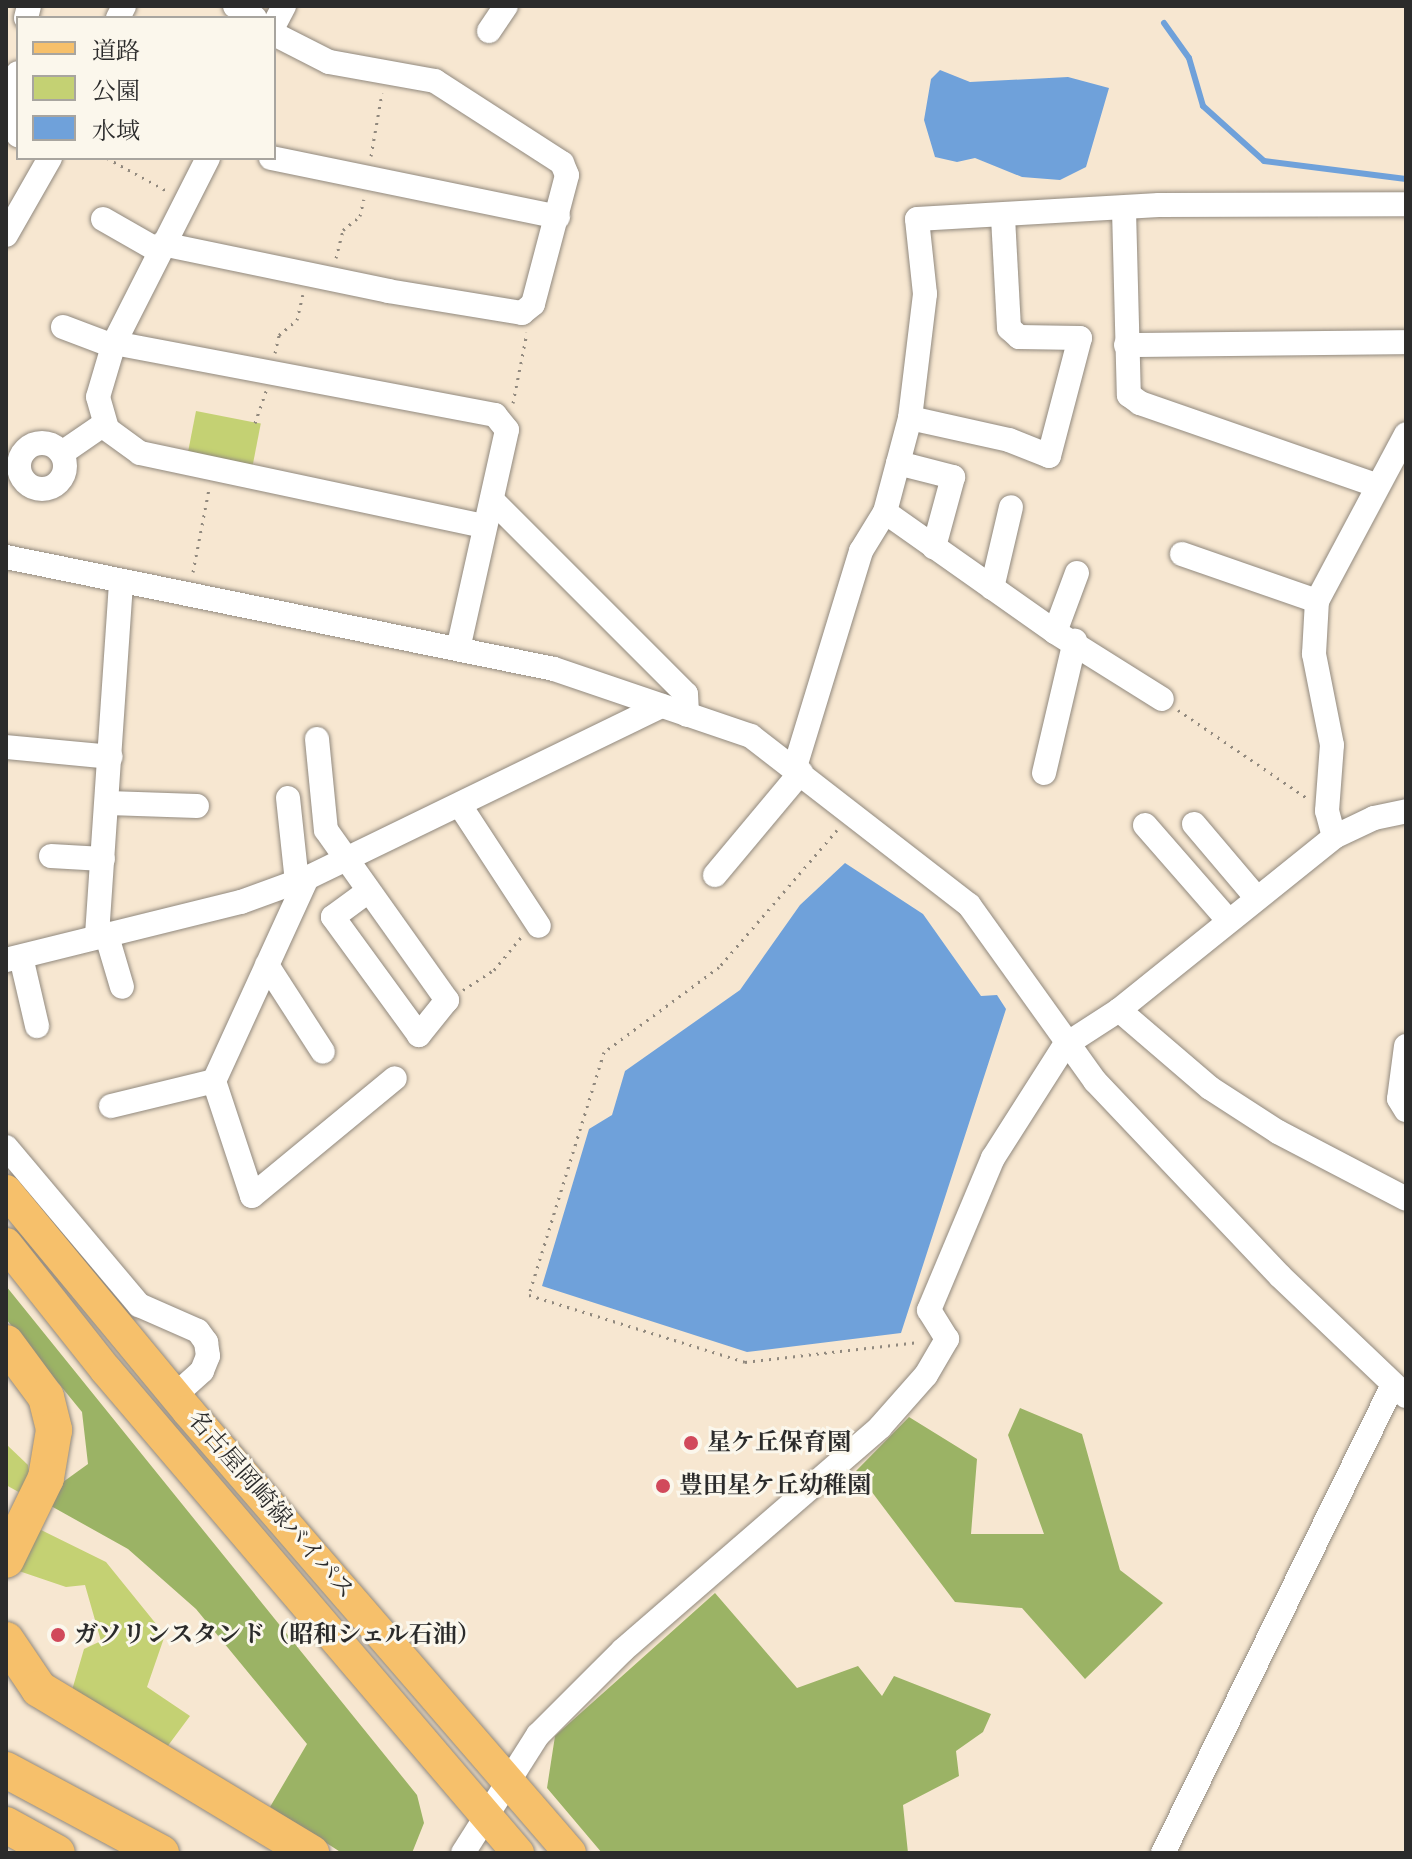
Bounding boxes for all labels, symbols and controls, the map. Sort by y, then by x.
legend [16,16,276,160]
text: 道路 [92,37,140,65]
text: 公園 [92,77,140,105]
text: 水域 [92,117,140,145]
street label: 名古屋岡崎線バイパス [181,1405,361,1605]
place label: 星ケ丘保育園 [707,1429,851,1457]
marker: 星ケ丘保育園 [682,1434,700,1452]
place label: 豊田星ケ丘幼稚園 [679,1472,871,1500]
marker: 豊田星ケ丘幼稚園 [654,1477,672,1495]
place label: ガソリンスタンド（昭和シェル石油） [74,1621,482,1649]
marker: ガソリンスタンド（昭和シェル石油） [49,1626,67,1644]

